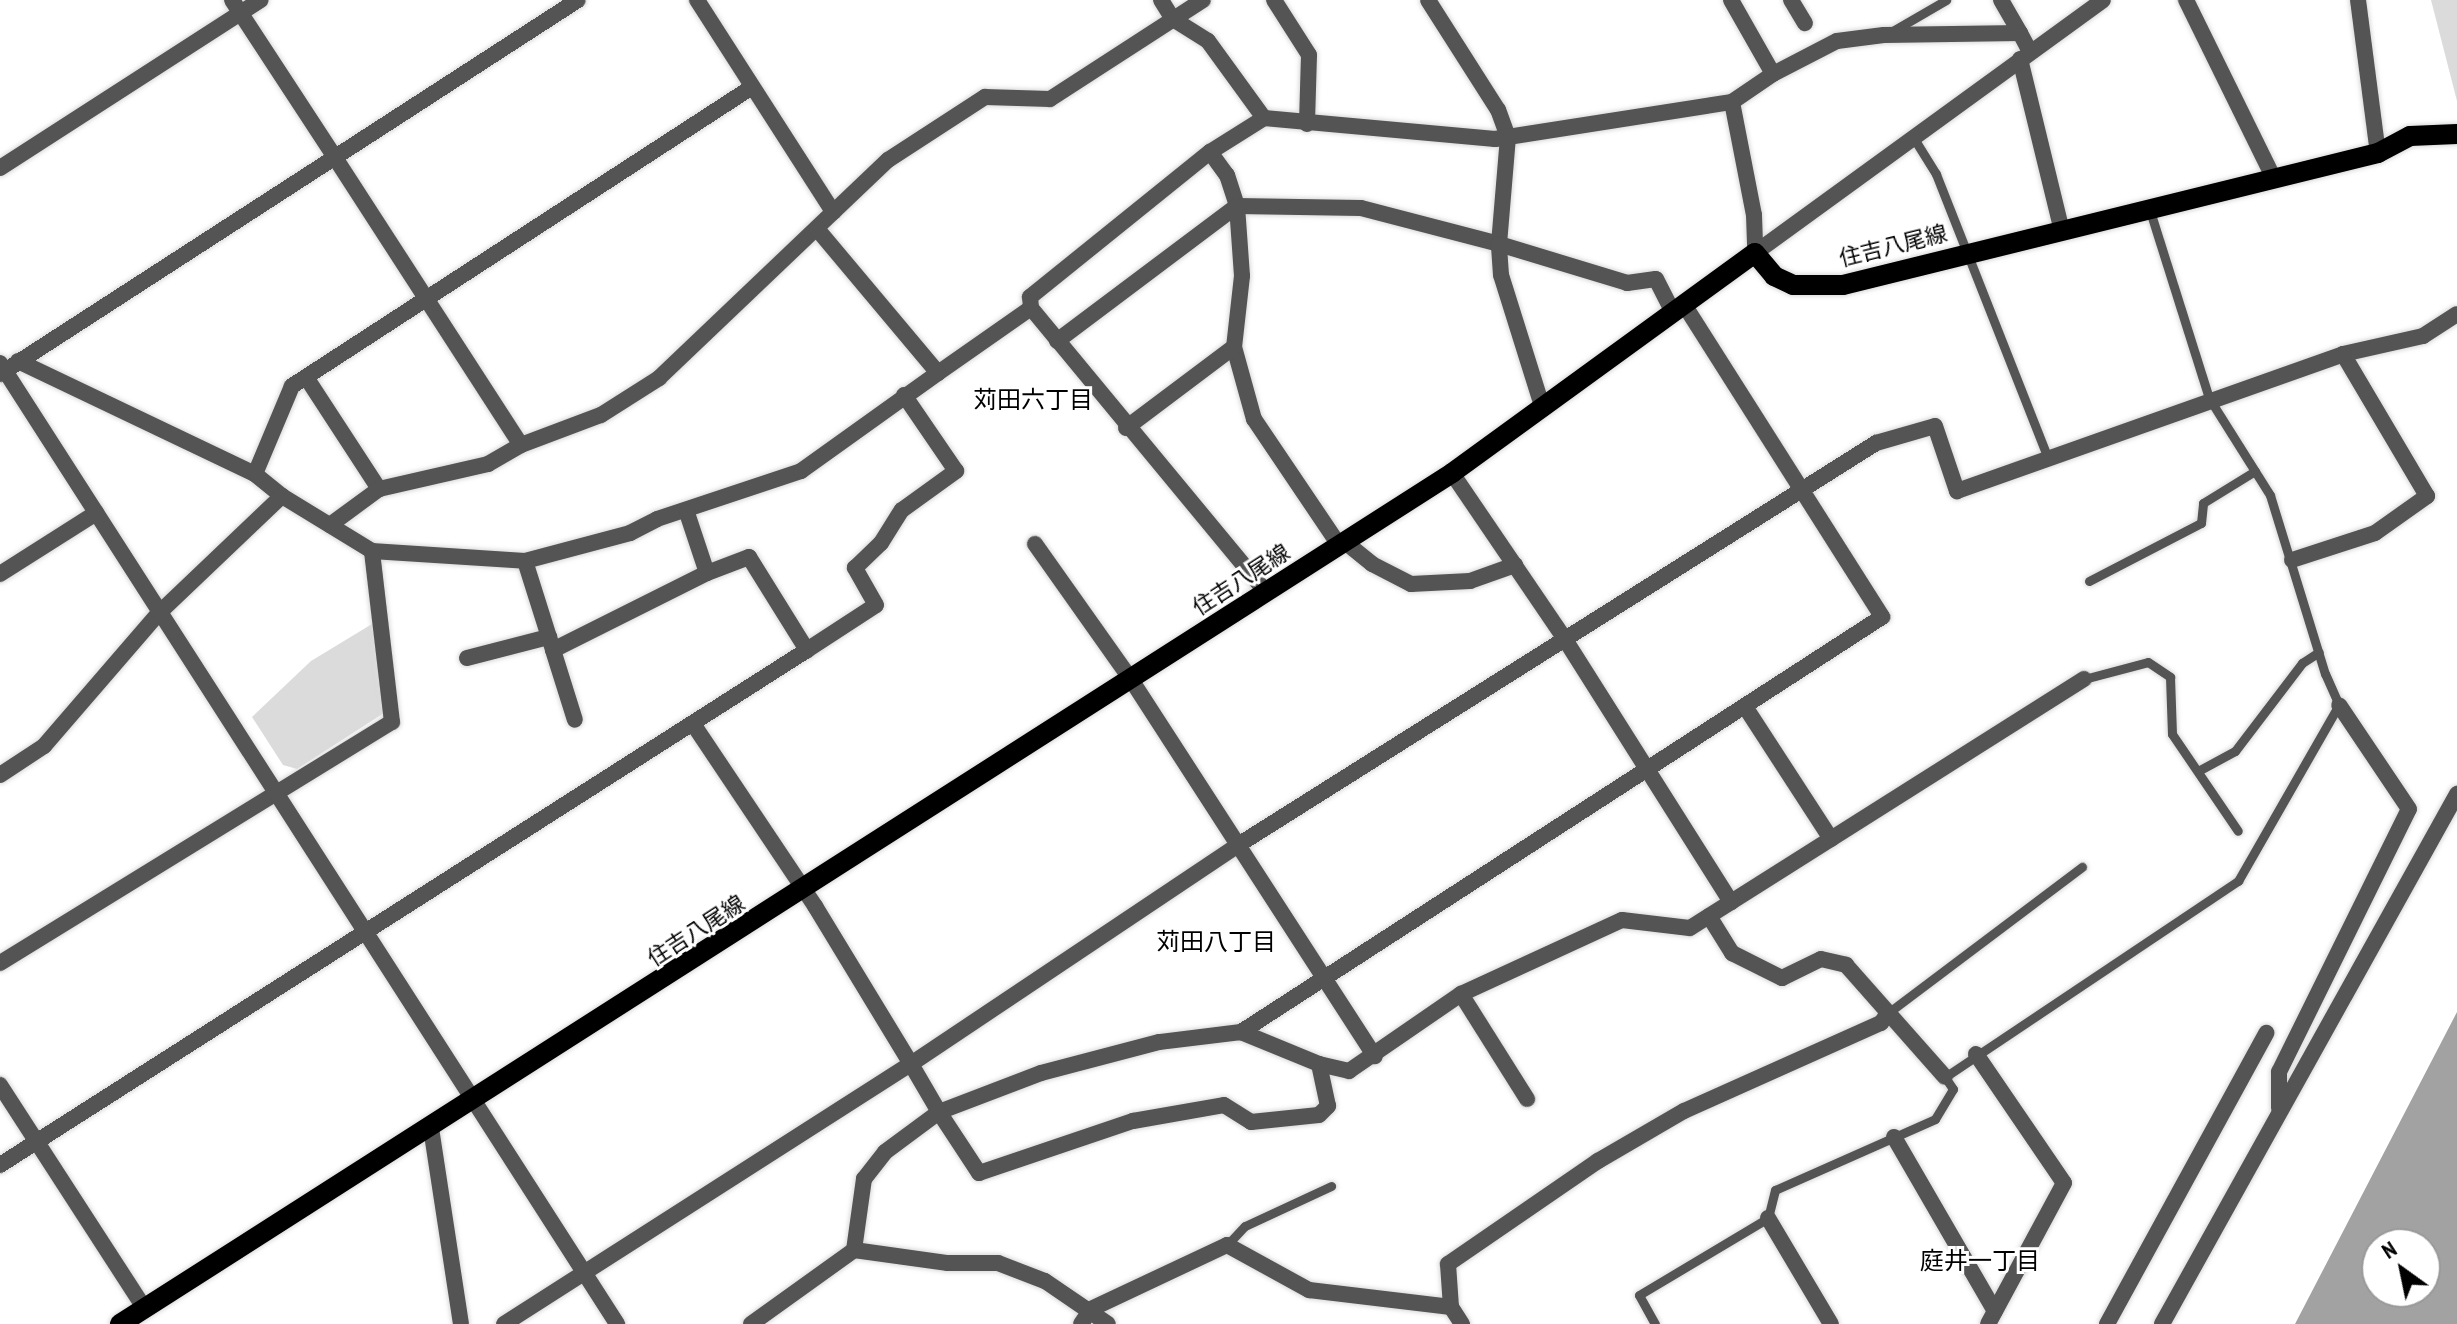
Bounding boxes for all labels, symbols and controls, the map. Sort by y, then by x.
street label: 住吉八尾線 [1836,220,1950,272]
district label: 苅田六丁目 [973,386,1093,414]
street label: 住吉八尾線 [1188,539,1294,621]
street label: 住吉八尾線 [643,890,749,972]
district label: 苅田八丁目 [1156,928,1276,956]
north arrow [2361,1228,2441,1308]
text: N [2376,1235,2402,1265]
district label: 庭井一丁目 [1920,1247,2040,1275]

